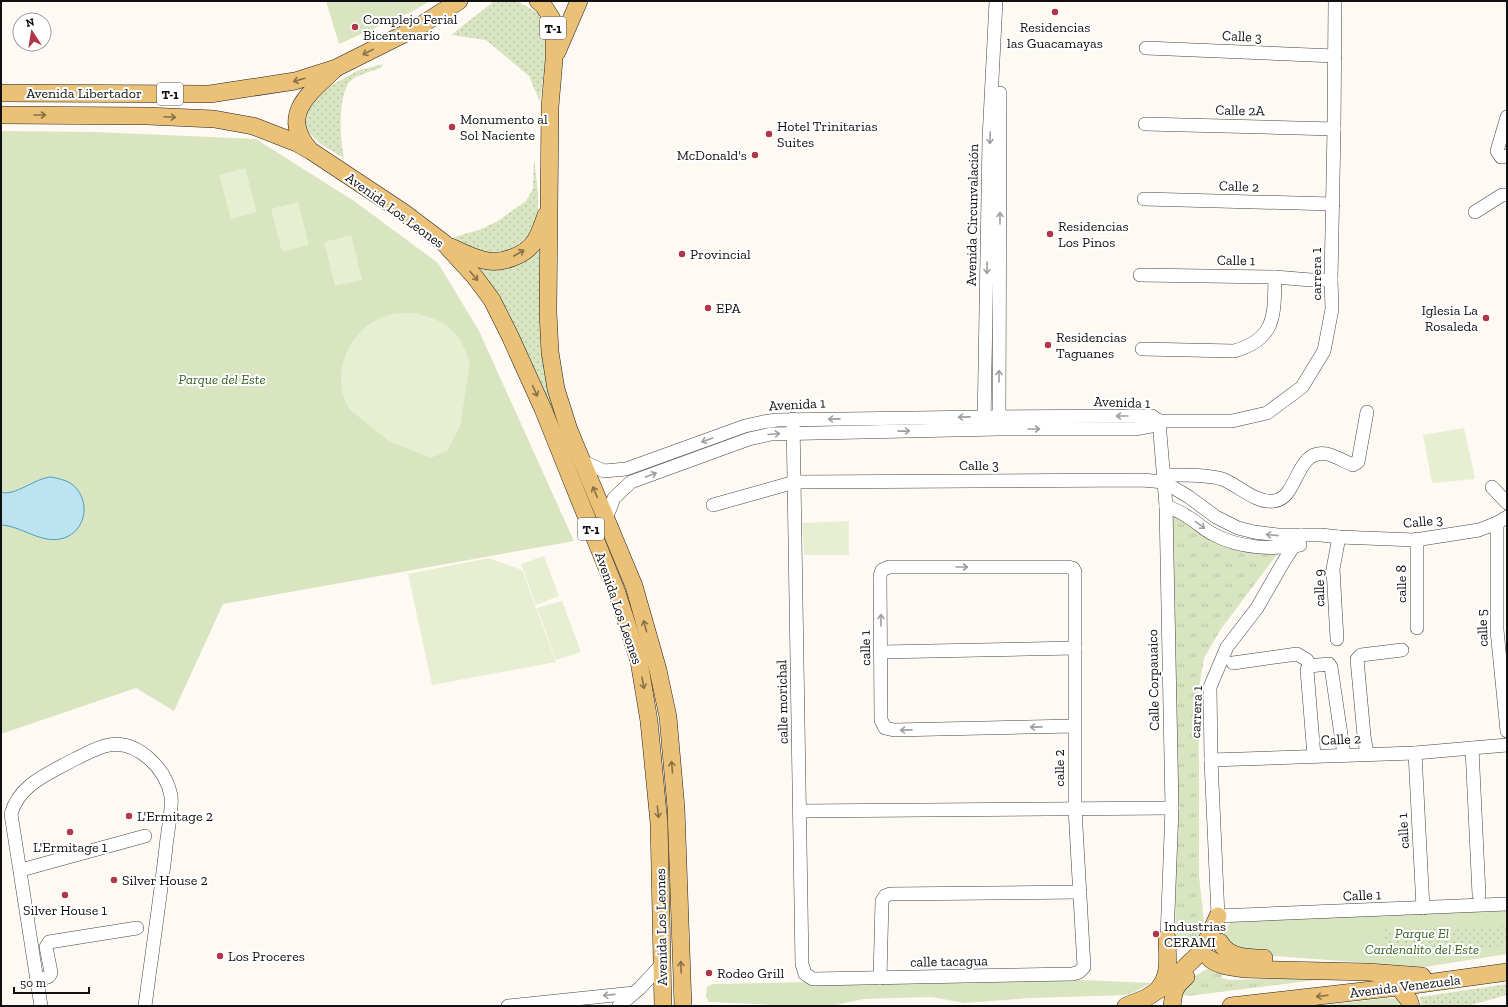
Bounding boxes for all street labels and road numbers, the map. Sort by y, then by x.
road number: T-1 [540,17,566,39]
street label: Calle 3 [1222,27,1262,46]
road number: T-1 [157,83,183,105]
street label: Avenida Libertador [26,85,142,102]
street label: Calle 2A [1215,102,1266,119]
street label: Avenida Circunvalación [963,144,982,286]
street label: Avenida Los Leones [342,169,447,252]
street label: Calle 2 [1219,177,1259,196]
street label: carrera 1 [1308,247,1325,300]
street label: Calle 1 [1217,252,1256,269]
street label: Avenida 1 [1093,393,1151,412]
street label: Avenida 1 [768,394,826,414]
street label: Calle 3 [959,457,999,474]
street label: Calle 3 [1402,511,1444,532]
road number: T-1 [578,518,604,540]
street label: Avenida Los Leones [591,550,646,667]
street label: calle 8 [1393,565,1410,603]
street label: calle 9 [1311,569,1328,607]
street label: calle 5 [1473,609,1492,647]
street label: calle 1 [857,629,874,666]
street label: Calle Corpauaico [1144,629,1163,731]
street label: calle morichal [773,659,792,744]
street label: carrera 1 [1187,685,1206,739]
street label: Calle 2 [1321,730,1361,749]
street label: calle 2 [1051,749,1068,787]
street label: calle 1 [1394,812,1413,849]
street label: Avenida Los Leones [652,868,671,986]
street label: Calle 1 [1343,886,1382,905]
street label: calle tacagua [910,952,988,971]
street label: Avenida Venezuela [1349,971,1462,1002]

